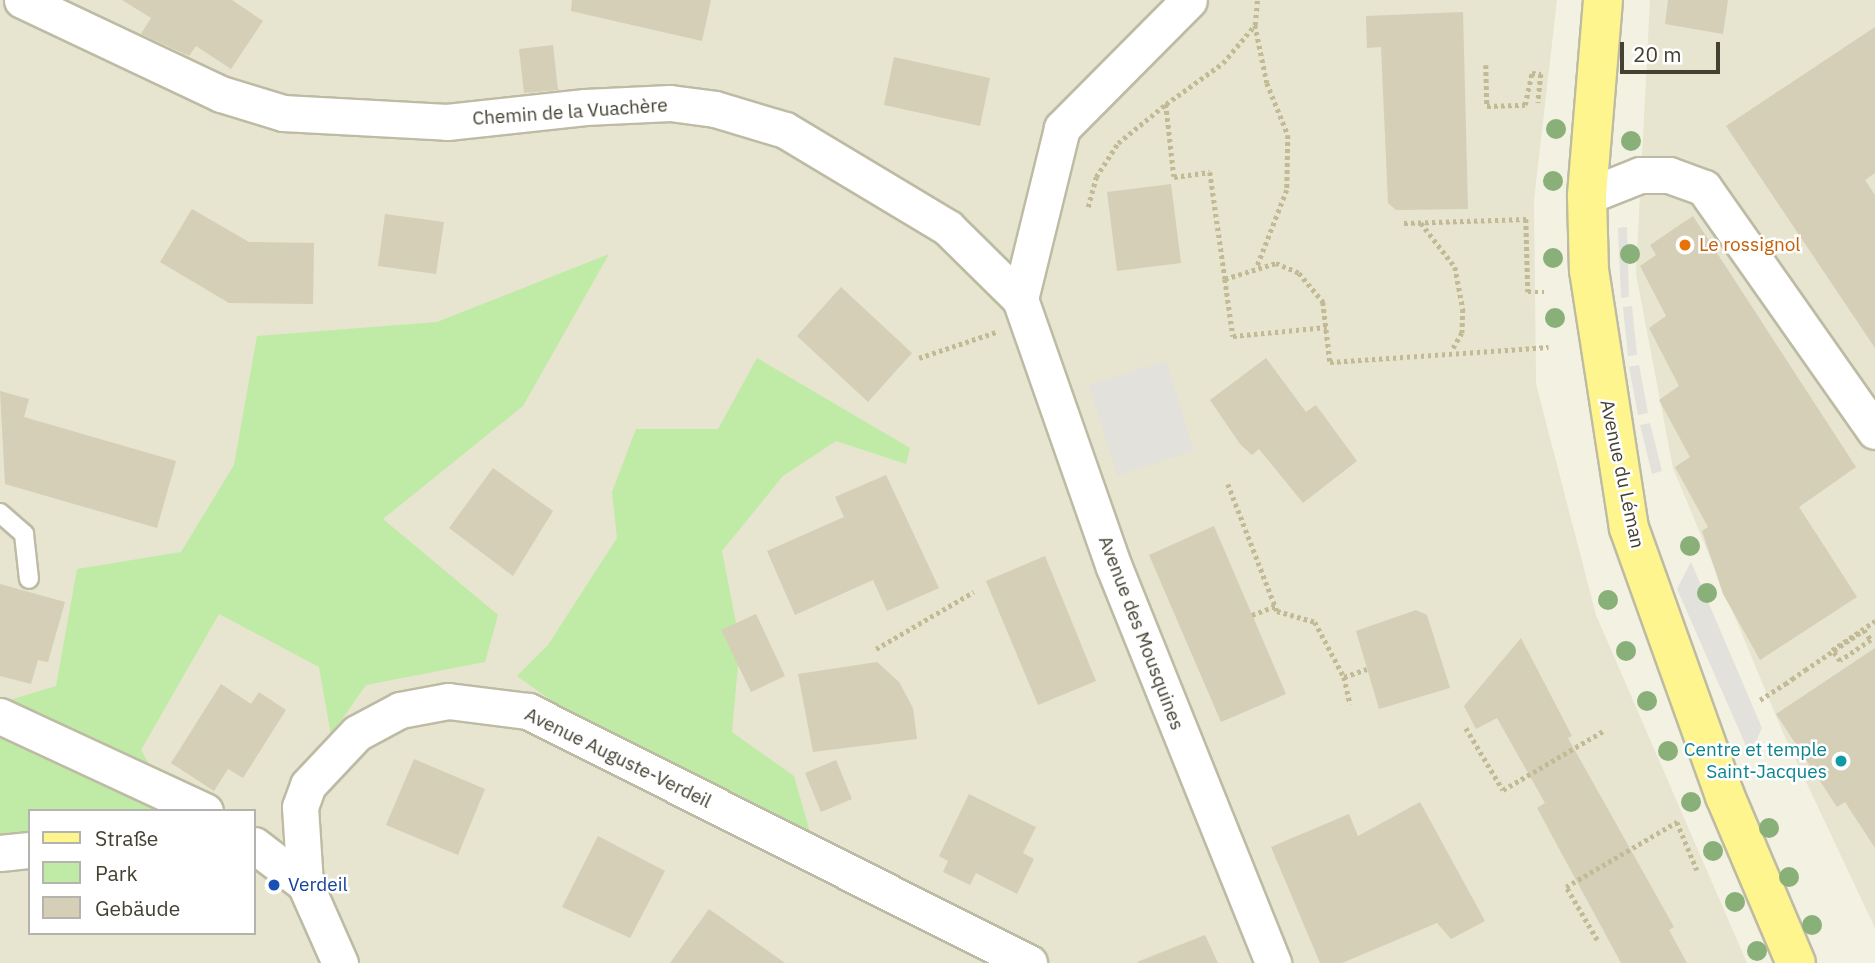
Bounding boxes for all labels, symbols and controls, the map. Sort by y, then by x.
scale bar [1623,28,1723,72]
text: 20 m [1633,40,1682,68]
street label: Chemin de la Vuachère [472,94,668,130]
place label: Le rossignol [1699,234,1801,256]
marker: Le rossignol [1677,237,1693,253]
street label: Avenue du Léman [1595,398,1649,550]
street label: Avenue des Mousquines [1093,533,1189,733]
street label: Avenue Auguste-Verdeil [521,703,715,813]
place label: Centre et temple Saint-Jacques [1684,739,1827,783]
marker: Centre et temple Saint-Jacques [1833,753,1849,769]
legend [28,809,256,935]
text: Straße [95,824,158,852]
text: Park [95,859,138,887]
place label: Verdeil [288,874,348,896]
marker: Verdeil [266,877,282,893]
text: Gebäude [95,894,180,922]

